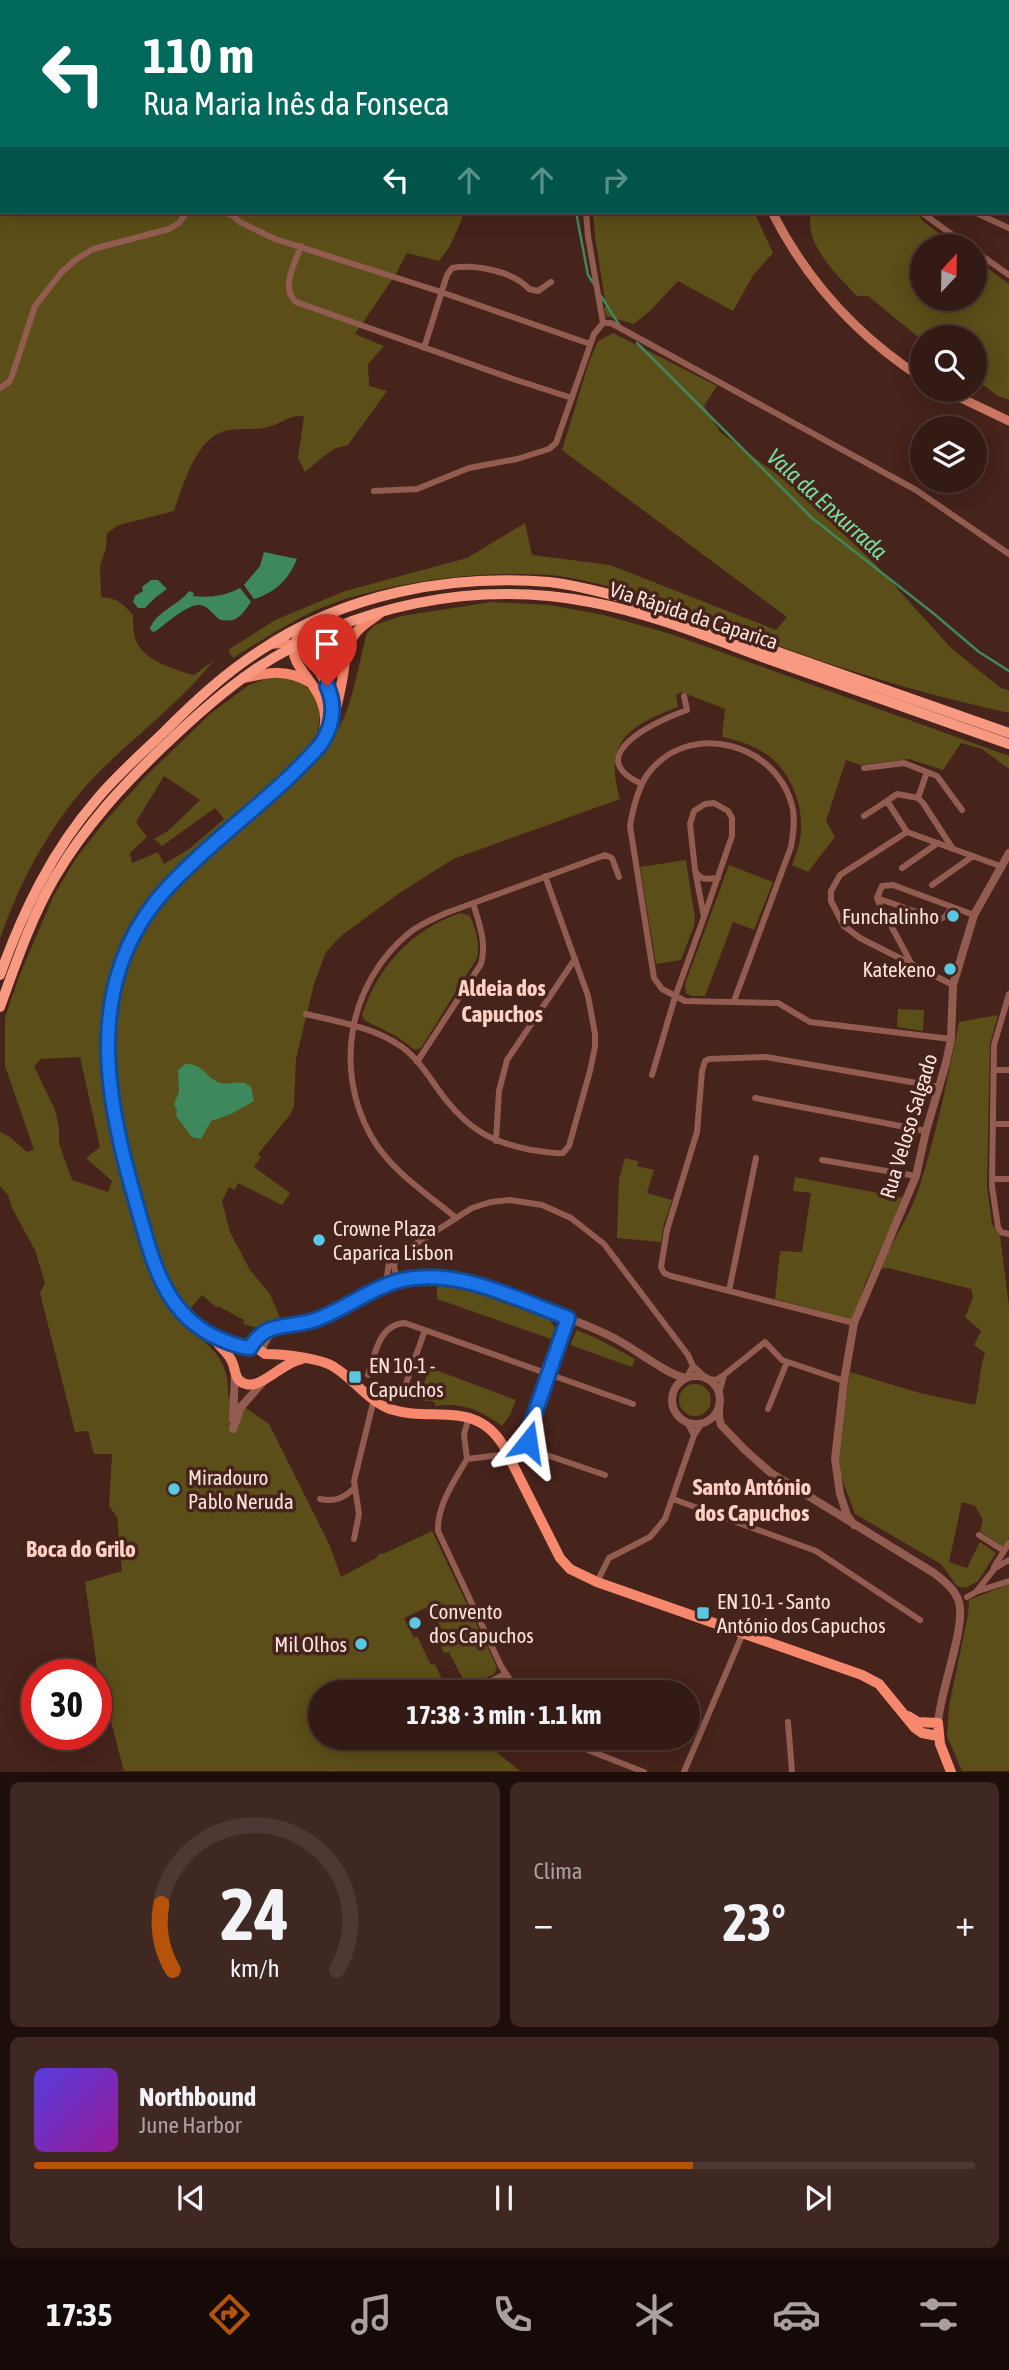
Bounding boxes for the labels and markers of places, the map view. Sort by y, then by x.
pin [297,614,357,686]
place label: Funchalinho [842,904,939,928]
marker: Funchalinho [945,908,961,924]
place label: Katekeno [863,957,936,981]
marker: Katekeno [942,961,958,977]
place label: Crowne Plaza Caparica Lisbon [333,1216,454,1264]
marker: Crowne Plaza Caparica Lisbon [311,1232,327,1248]
place label: EN 10-1 - Capuchos [369,1353,444,1401]
marker: EN 10-1 - Capuchos [347,1369,363,1385]
place label: Miradouro Pablo Neruda [188,1465,294,1513]
marker: Miradouro Pablo Neruda [166,1481,182,1497]
place label: EN 10-1 - Santo António dos Capuchos [717,1589,886,1637]
place label: Convento dos Capuchos [429,1599,534,1647]
marker: EN 10-1 - Santo António dos Capuchos [695,1605,711,1621]
marker: Convento dos Capuchos [407,1615,423,1631]
place label: Mil Olhos [274,1632,347,1656]
marker: Mil Olhos [353,1636,369,1652]

